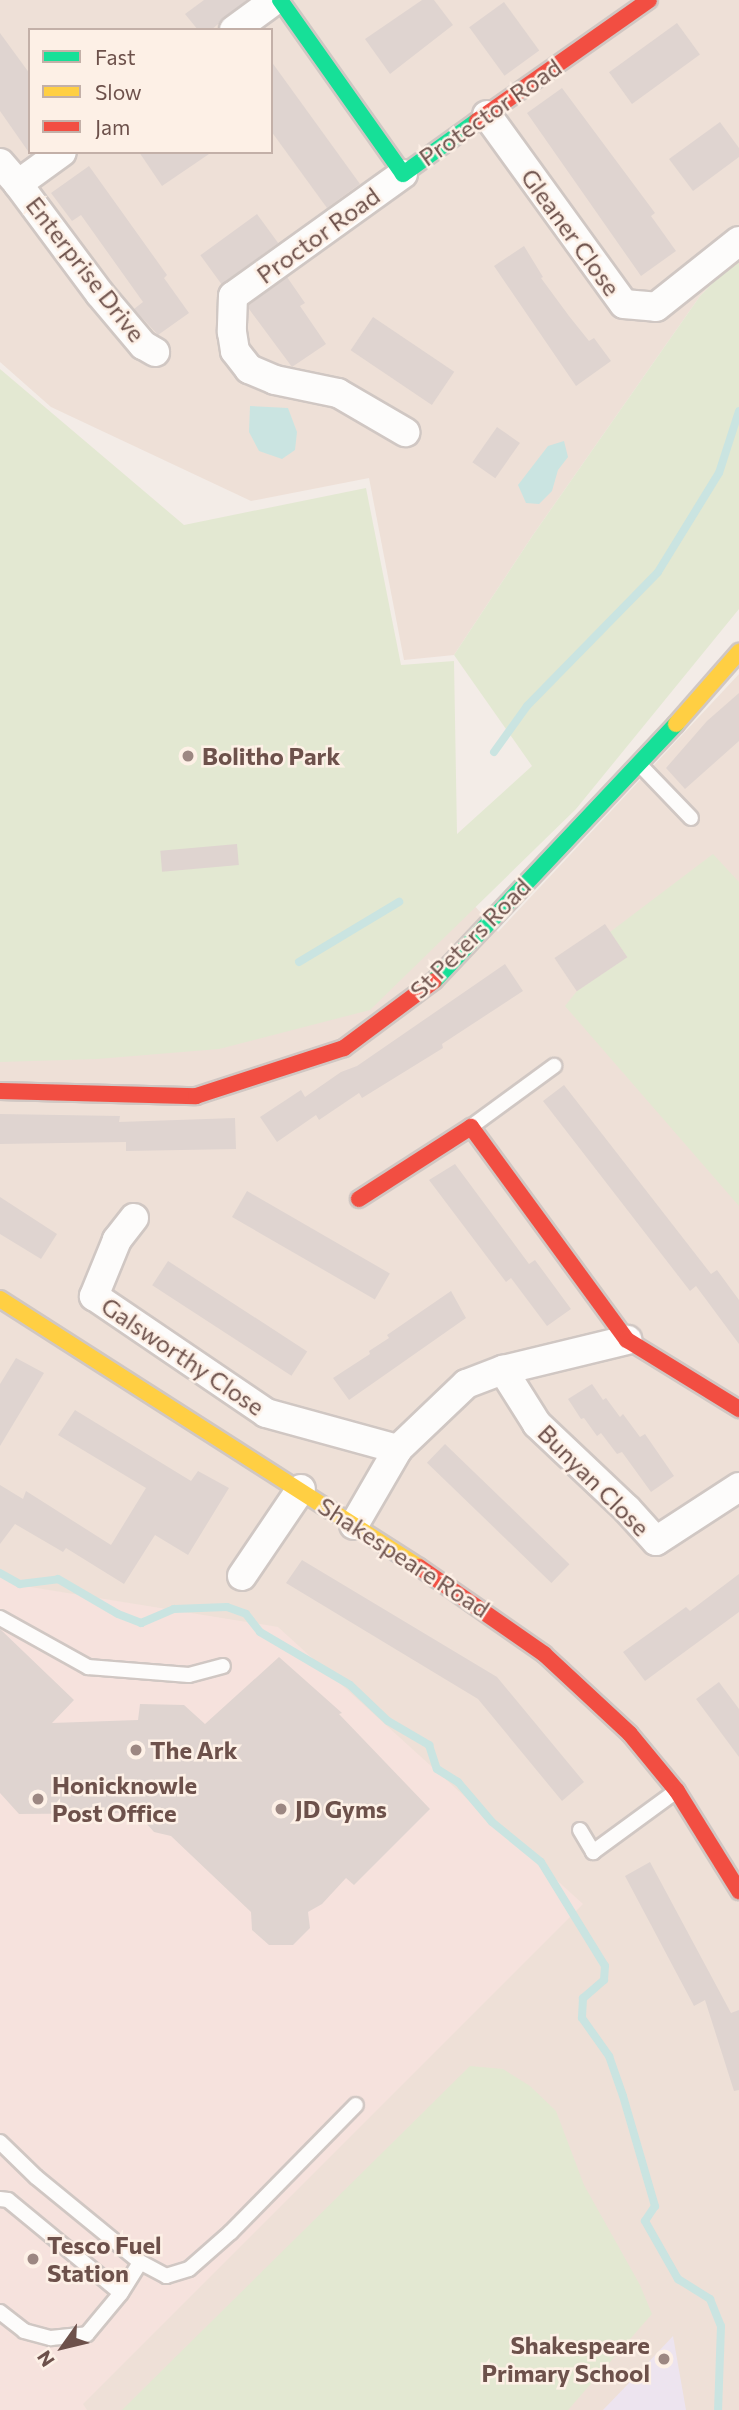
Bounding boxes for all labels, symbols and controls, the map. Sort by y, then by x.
legend [28,28,273,154]
text: Fast [95,44,136,69]
street label: Protector Road [413,52,567,172]
text: Slow [95,79,142,104]
text: Jam [95,114,130,139]
street label: Gleaner Close [515,163,627,301]
street label: Proctor Road [251,181,385,289]
street label: Enterprise Drive [20,191,152,347]
place label: Bolitho Park [202,742,340,770]
marker: Bolitho Park [180,748,196,764]
street label: St Peters Road [404,872,536,1004]
street label: Galsworthy Close [96,1291,270,1421]
street label: Bunyan Close [532,1418,656,1542]
street label: Shakespeare Road [313,1491,495,1623]
place label: The Ark [150,1736,238,1764]
marker: The Ark [128,1742,144,1758]
place label: Honicknowle Post Office [52,1771,197,1827]
marker: Honicknowle Post Office [30,1791,46,1807]
place label: JD Gyms [295,1795,387,1823]
marker: JD Gyms [273,1801,289,1817]
place label: Tesco Fuel Station [47,2231,162,2287]
marker: Tesco Fuel Station [25,2251,41,2267]
north arrow [28,2312,98,2382]
place label: Shakespeare Primary School [481,2331,650,2387]
text: N [32,2347,59,2371]
marker: Shakespeare Primary School [656,2351,672,2367]

